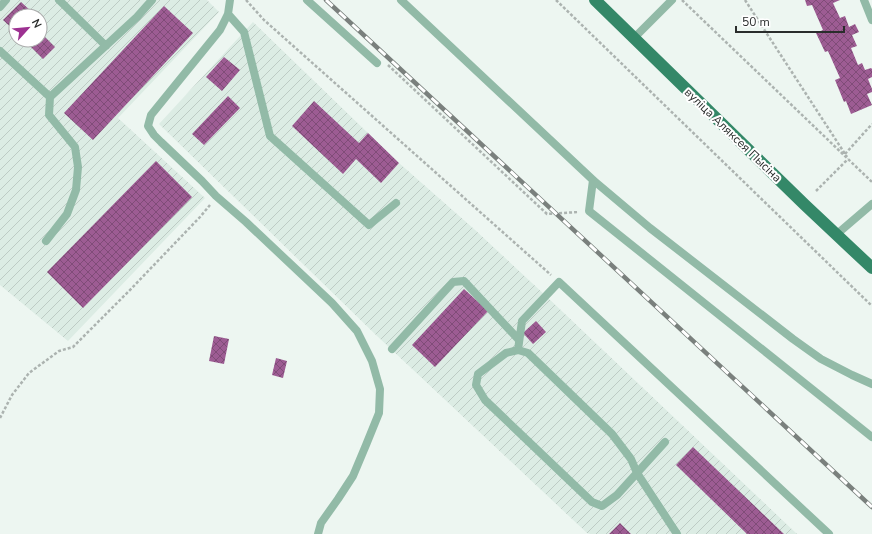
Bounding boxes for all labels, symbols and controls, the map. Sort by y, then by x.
north arrow [8,8,48,48]
scale bar [736,8,844,34]
text: 50 m [742,14,770,30]
text: N [28,17,45,31]
street label: вуліца Аляксея Пысіна [681,84,785,186]

